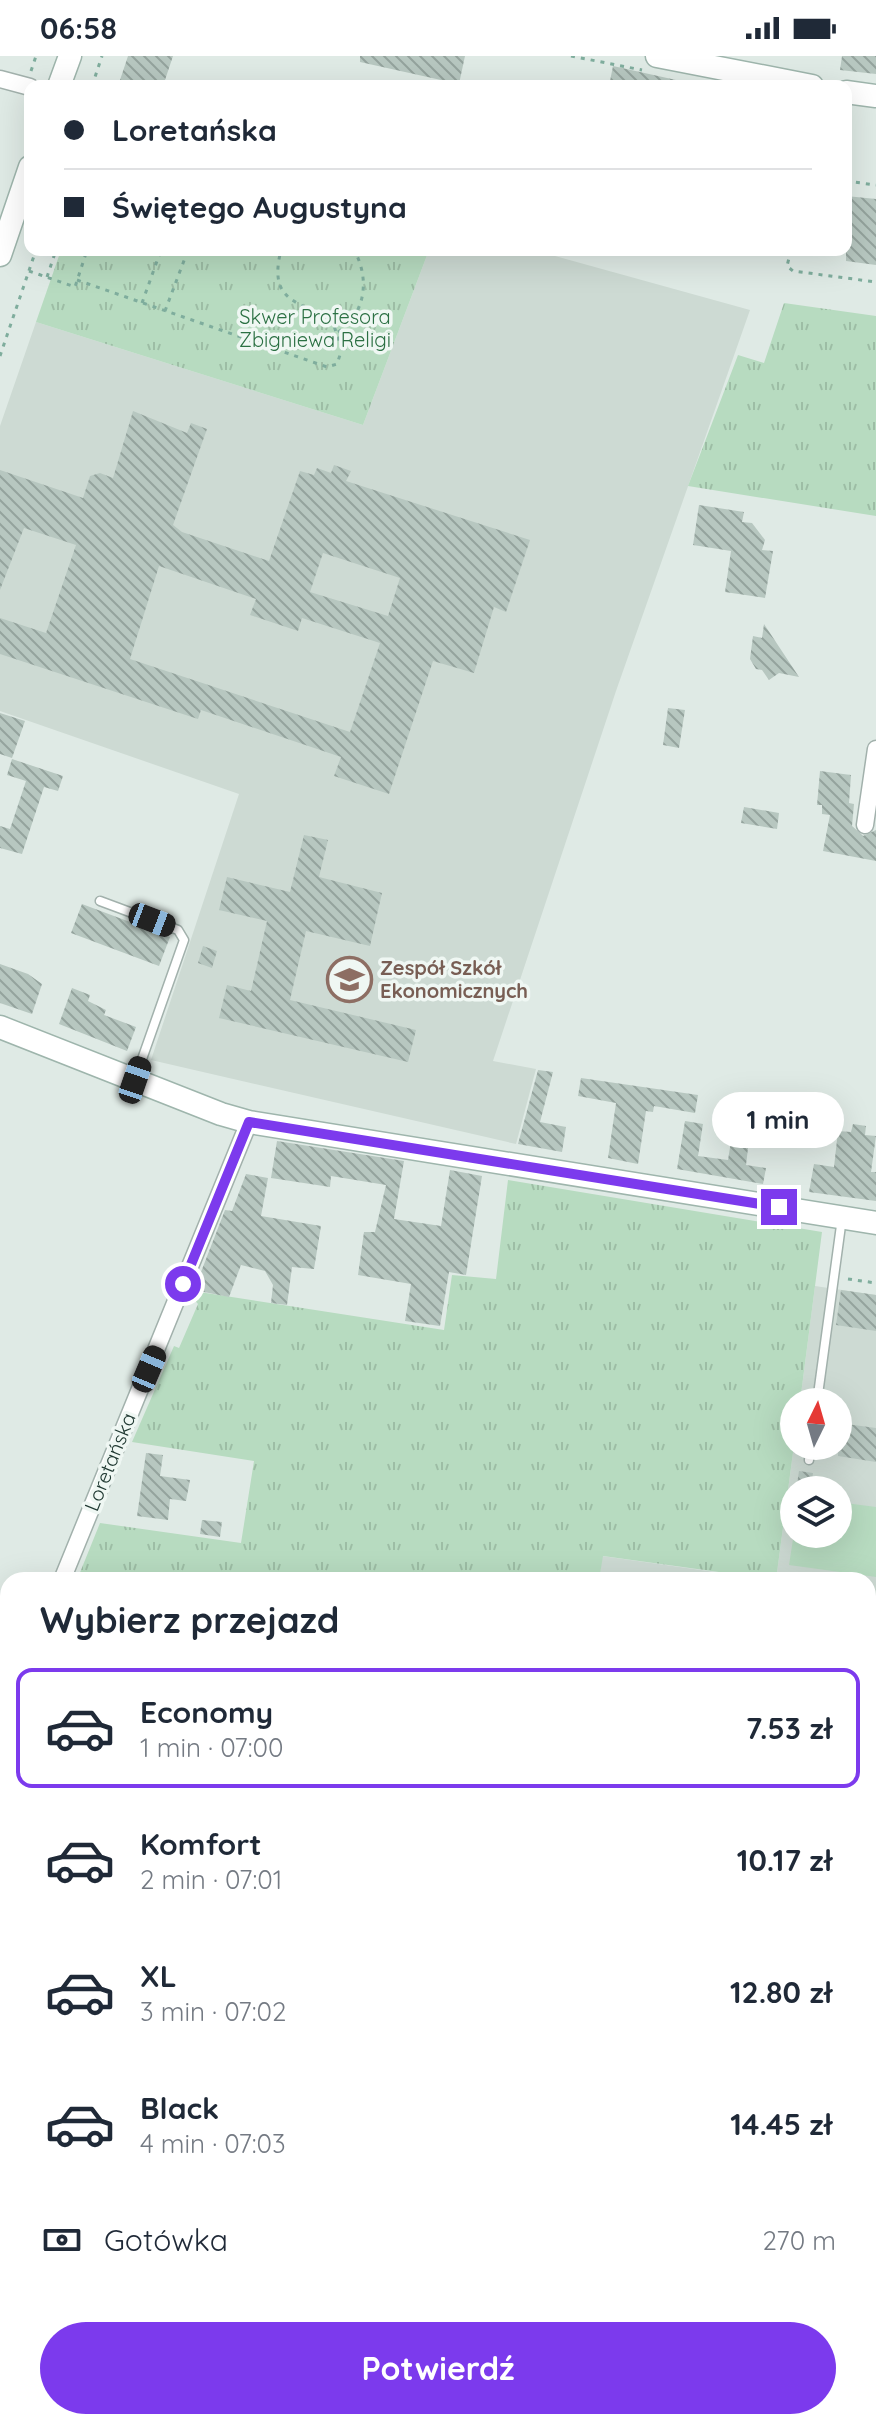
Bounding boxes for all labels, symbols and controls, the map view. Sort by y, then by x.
text: 06:58 [40,9,117,47]
text: Loretańska [112,111,277,149]
text: Świętego Augustyna [112,188,407,226]
park label: Skwer Profesora Zbigniewa Religi [239,304,391,352]
car [125,900,179,940]
school or university icon: Zespół Szkół Ekonomicznych [325,955,373,1003]
place label: Zespół Szkół Ekonomicznych [380,955,528,1003]
car [116,1053,154,1107]
callout: 1 min [713,1091,845,1147]
text: 1 min [747,1103,810,1136]
route end [761,1189,797,1225]
route start [165,1266,201,1302]
car [129,1342,169,1396]
north arrow [780,1388,852,1460]
map controls [780,1388,852,1548]
street label: Loretańska [78,1409,141,1515]
button: layers [780,1476,852,1548]
text: Wybierz przejazd [40,1597,339,1642]
icon: car [44,1692,116,1764]
text: Economy [140,1693,273,1731]
text: 7.53 zł [746,1709,832,1747]
text: 1 min · 07:00 [140,1731,283,1764]
icon: car [44,1824,116,1896]
text: Komfort [140,1825,262,1863]
text: 10.17 zł [737,1841,832,1879]
text: 2 min · 07:01 [140,1863,282,1896]
icon: car [44,1956,116,2028]
text: XL [140,1957,177,1995]
text: 12.80 zł [730,1973,832,2011]
text: 3 min · 07:02 [140,1995,286,2028]
icon: car [44,2088,116,2160]
text: Black [140,2089,219,2127]
text: 14.45 zł [730,2105,832,2143]
text: 4 min · 07:03 [140,2127,286,2160]
icon: cash [40,2218,84,2262]
text: Gotówka [104,2221,228,2259]
text: 270 m [762,2224,836,2257]
button: Potwierdź [40,2322,836,2414]

